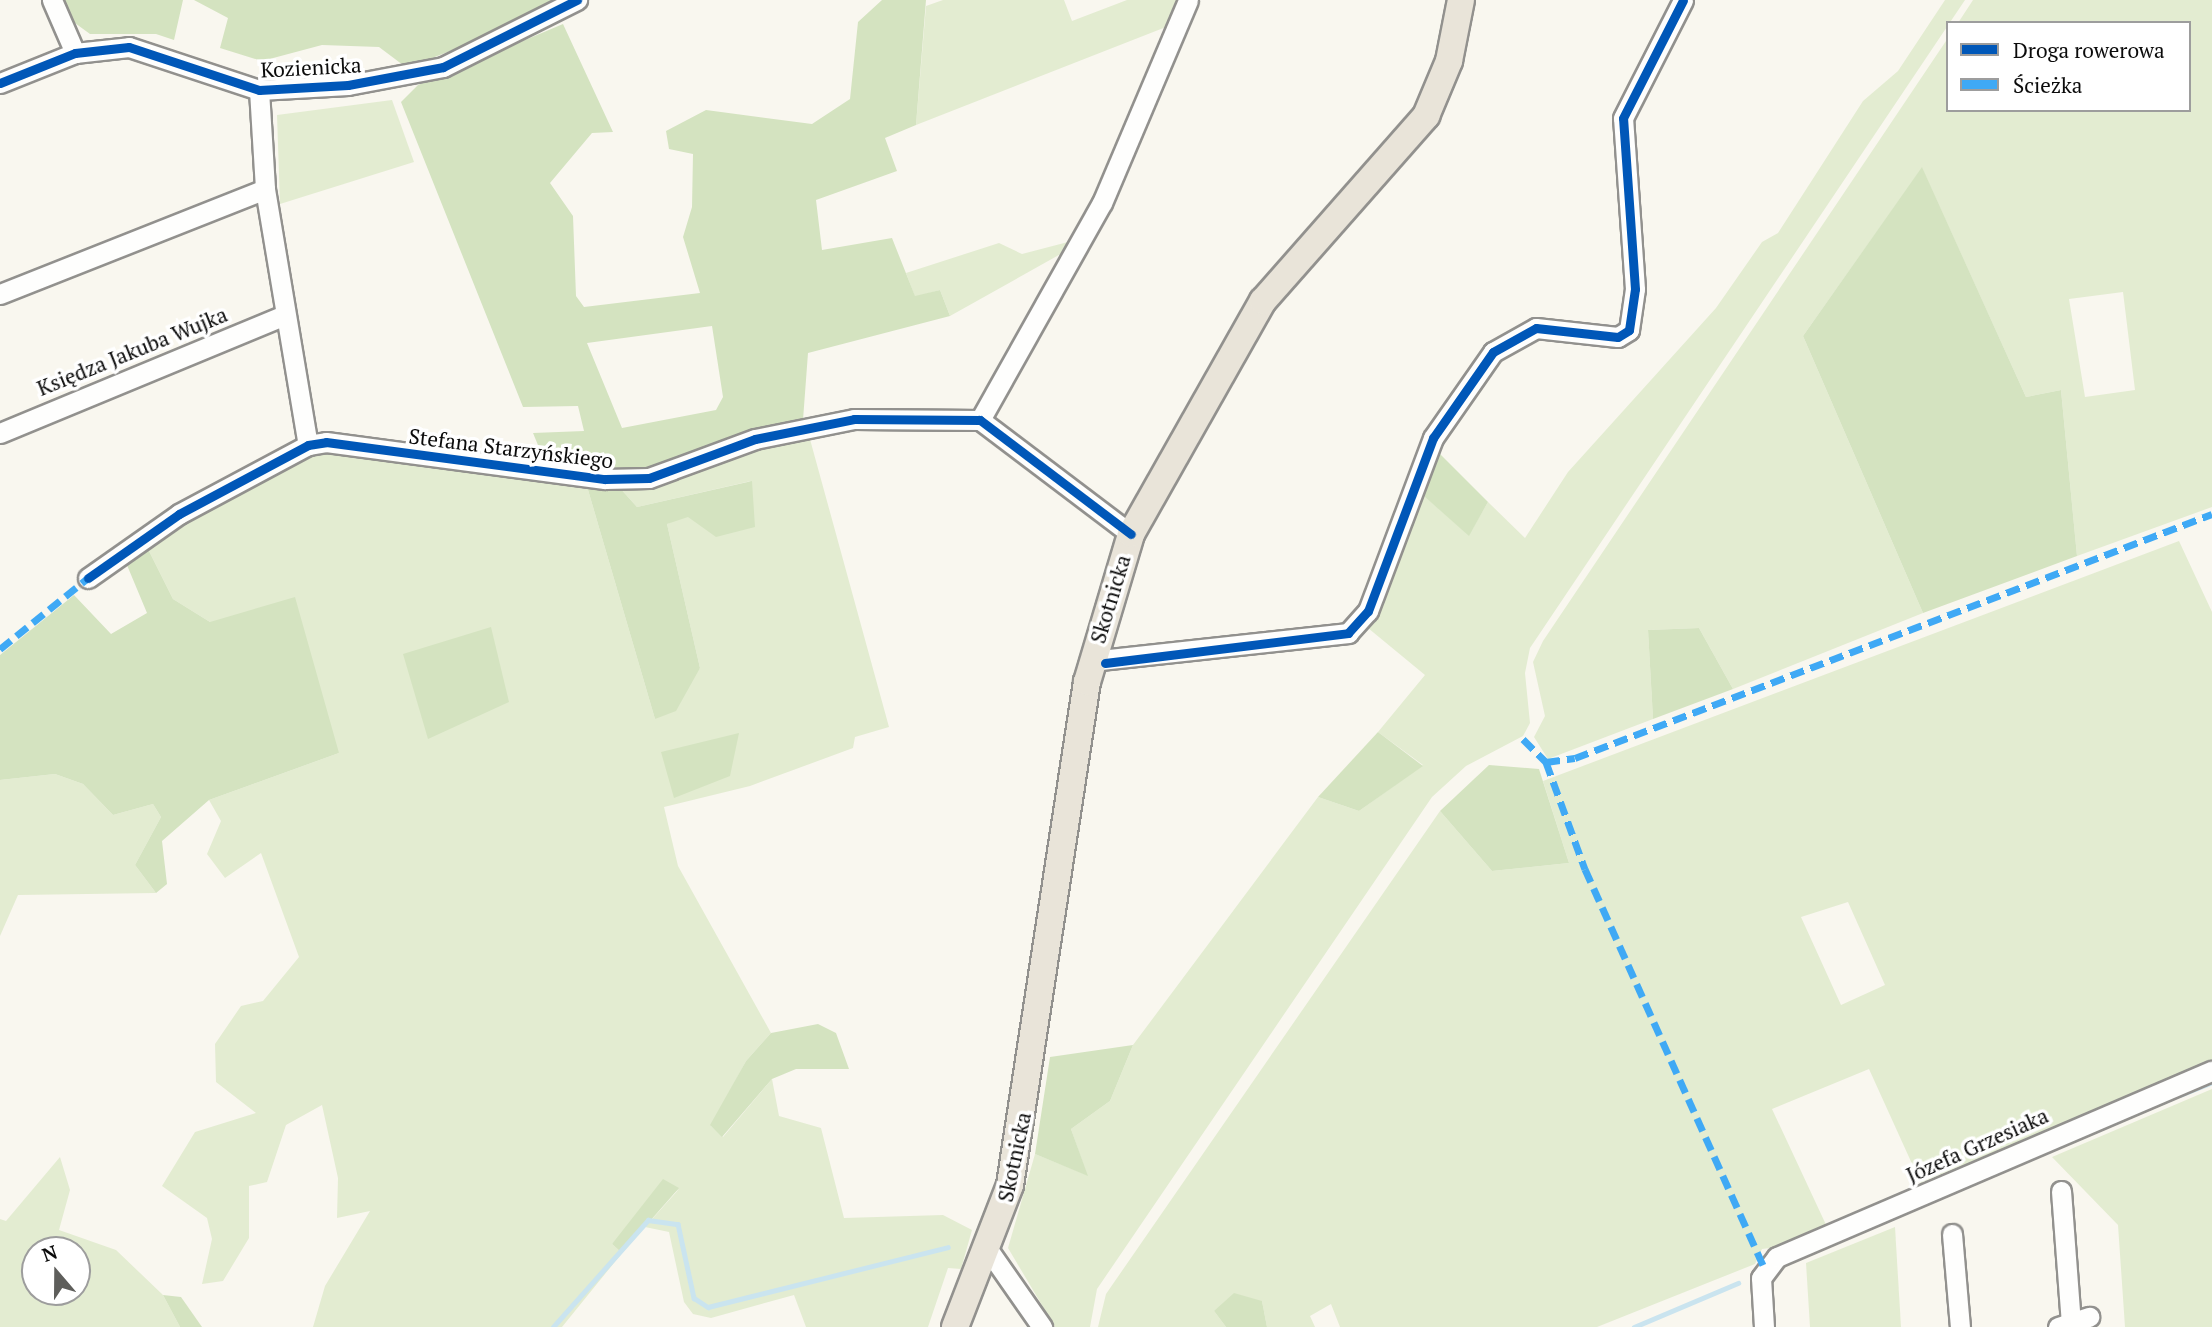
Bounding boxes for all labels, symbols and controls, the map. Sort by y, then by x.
legend [1946,21,2191,112]
text: Droga rowerowa [2013,36,2165,64]
street label: Kozienicka [260,52,362,82]
text: Ścieżka [2013,71,2082,99]
street label: Księdza Jakuba Wujka [33,301,231,401]
street label: Stefana Starzyńskiego [407,423,615,473]
street label: Skotnicka [1085,552,1135,646]
street label: Józefa Grzesiaka [1902,1102,2052,1188]
street label: Skotnicka [992,1110,1036,1204]
north arrow [21,1236,91,1306]
text: N [38,1238,60,1267]

